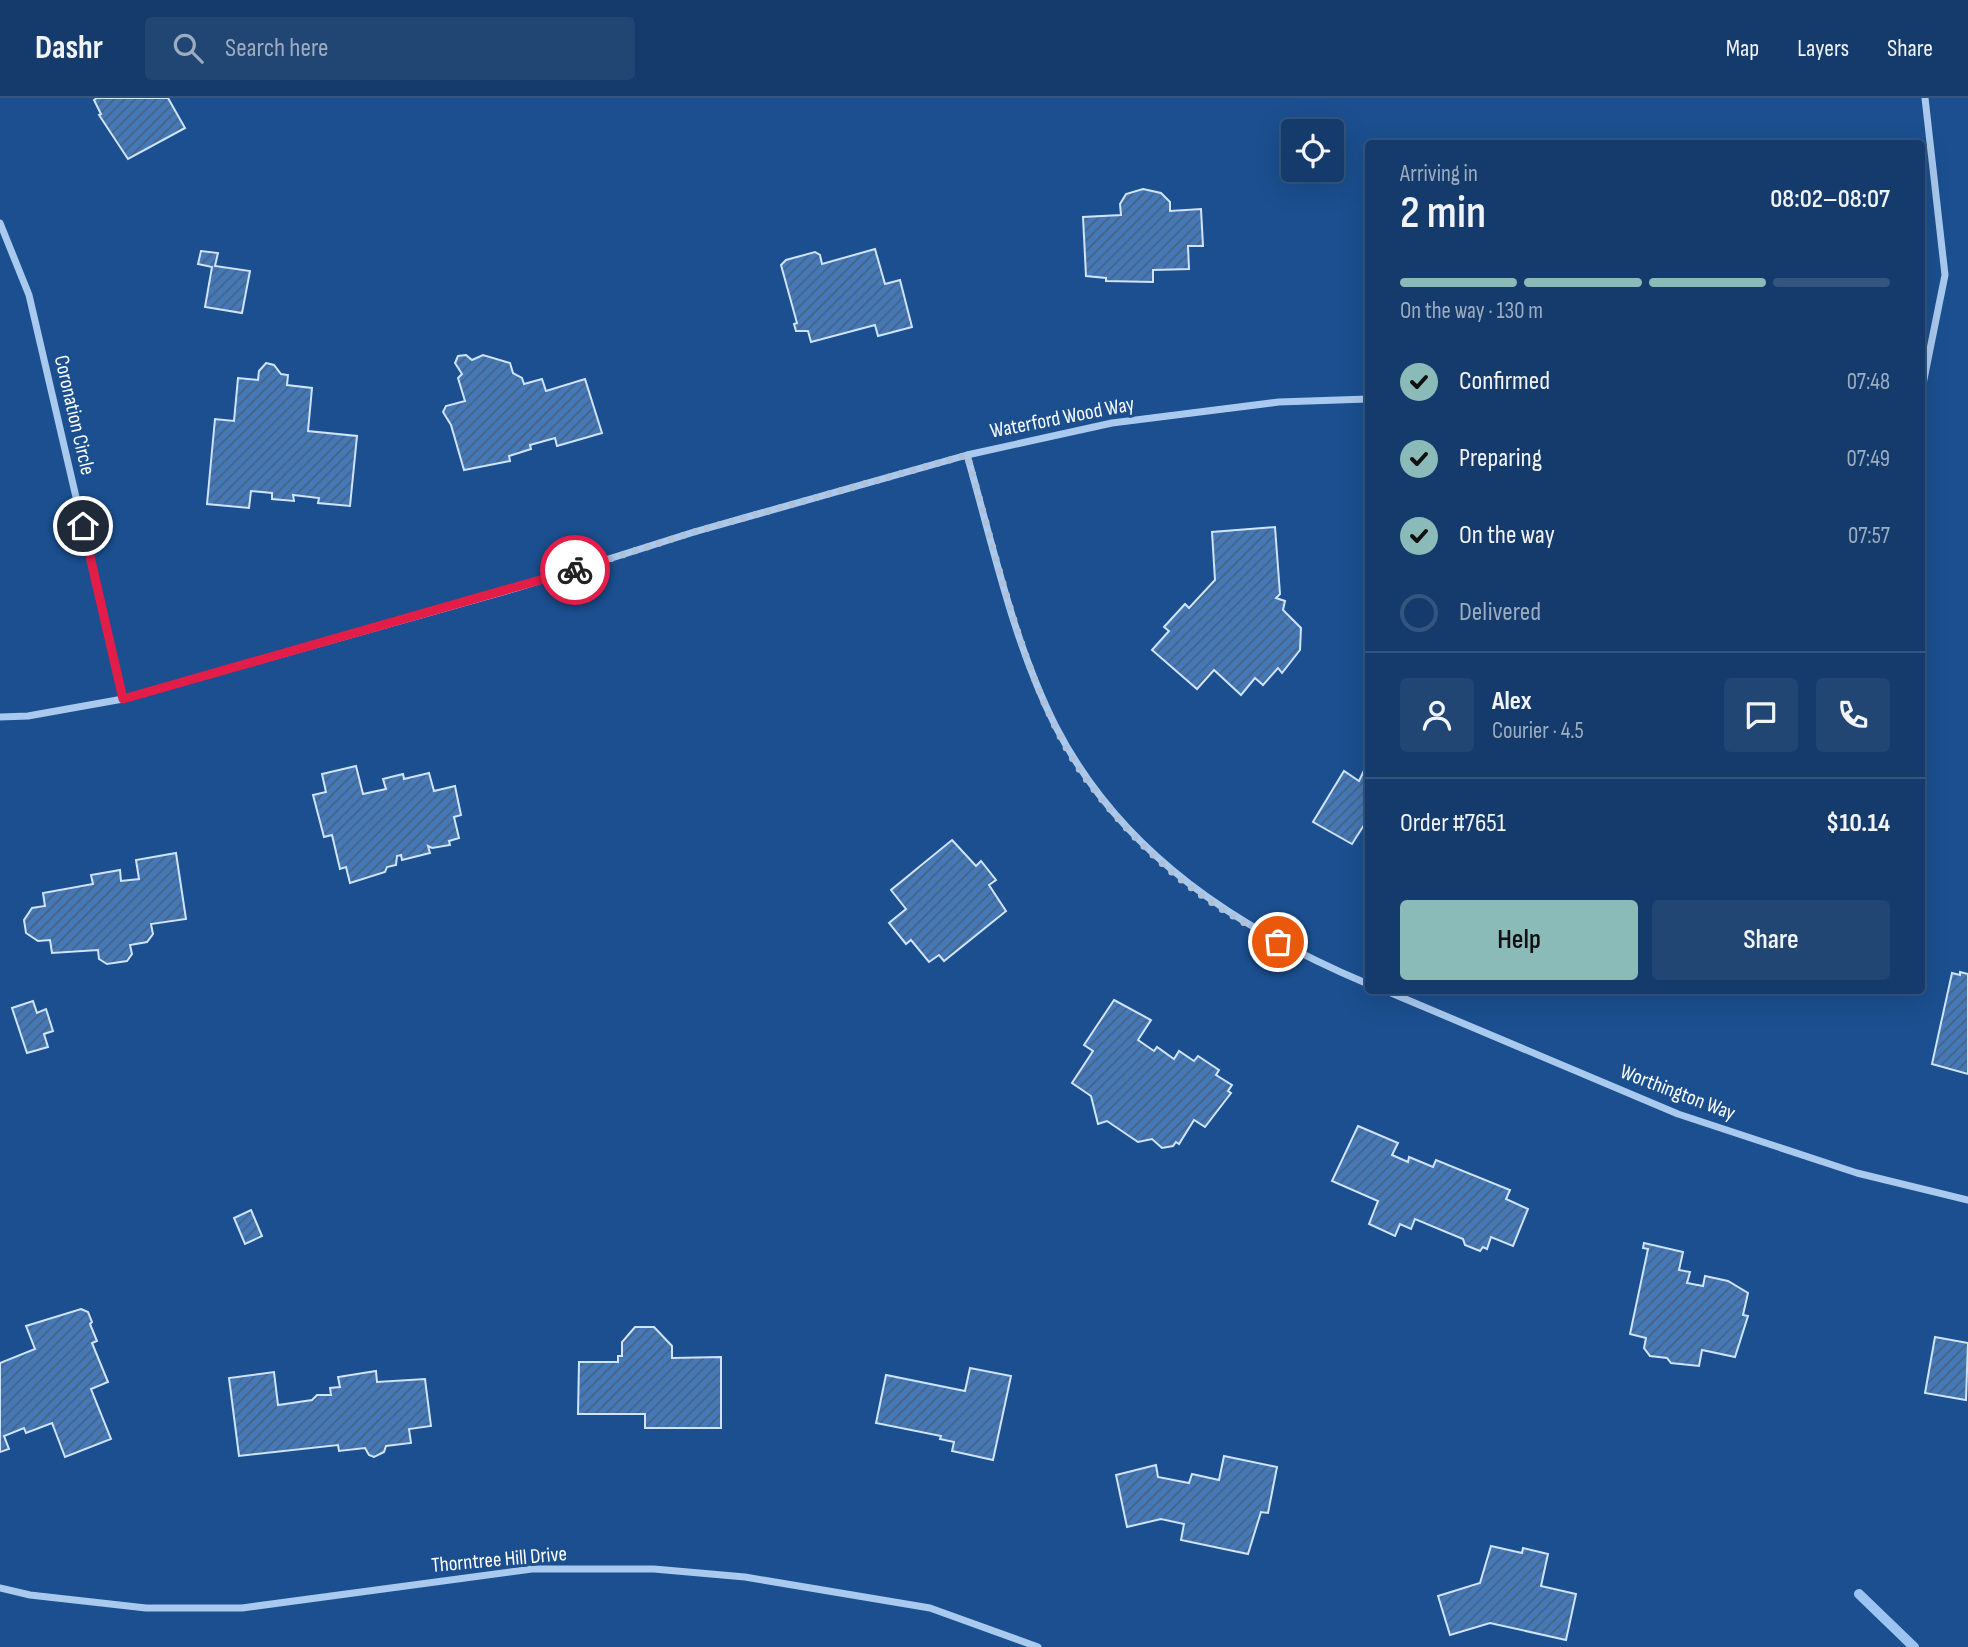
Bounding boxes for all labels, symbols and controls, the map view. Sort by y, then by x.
search box [145,17,635,80]
text: Dashr [35,28,103,68]
icon: search [169,29,207,67]
text: Search here [225,33,328,64]
text: Map [1726,34,1759,63]
text: Layers [1797,34,1849,63]
text: Share [1887,34,1933,63]
map controls [1281,119,1344,182]
button: locate [1281,119,1344,182]
text: Arriving in [1400,160,1478,188]
text: 08:02–08:07 [1770,184,1890,215]
text: 2 min [1400,186,1486,241]
text: On the way · 130 m [1400,297,1543,325]
street label: Coronation Circle [49,353,100,477]
icon: check [1400,363,1438,401]
text: Confirmed [1459,366,1550,397]
text: 07:48 [1847,368,1890,396]
street label: Waterford Wood Way [988,391,1136,444]
icon: check [1400,440,1438,478]
text: Preparing [1459,443,1542,474]
text: 07:49 [1847,445,1890,473]
pin [53,496,113,556]
icon: home [64,507,102,545]
icon: check [1400,517,1438,555]
text: On the way [1459,520,1555,551]
text: 07:57 [1848,522,1890,550]
courier [540,535,610,605]
icon: bike [556,551,594,589]
text: Delivered [1459,597,1541,628]
button: person [1400,678,1474,752]
button: chat [1724,678,1798,752]
button: phone [1816,678,1890,752]
text: Alex [1492,686,1532,717]
text: Courier · 4.5 [1492,717,1584,745]
text: Order #7651 [1400,808,1506,839]
text: $10.14 [1826,808,1890,839]
button: Help [1400,900,1638,980]
button: Share [1652,900,1890,980]
pin [1248,912,1308,972]
icon: bag [1259,923,1297,961]
street label: Worthington Way [1617,1059,1739,1126]
street label: Thorntree Hill Drive [430,1541,568,1578]

